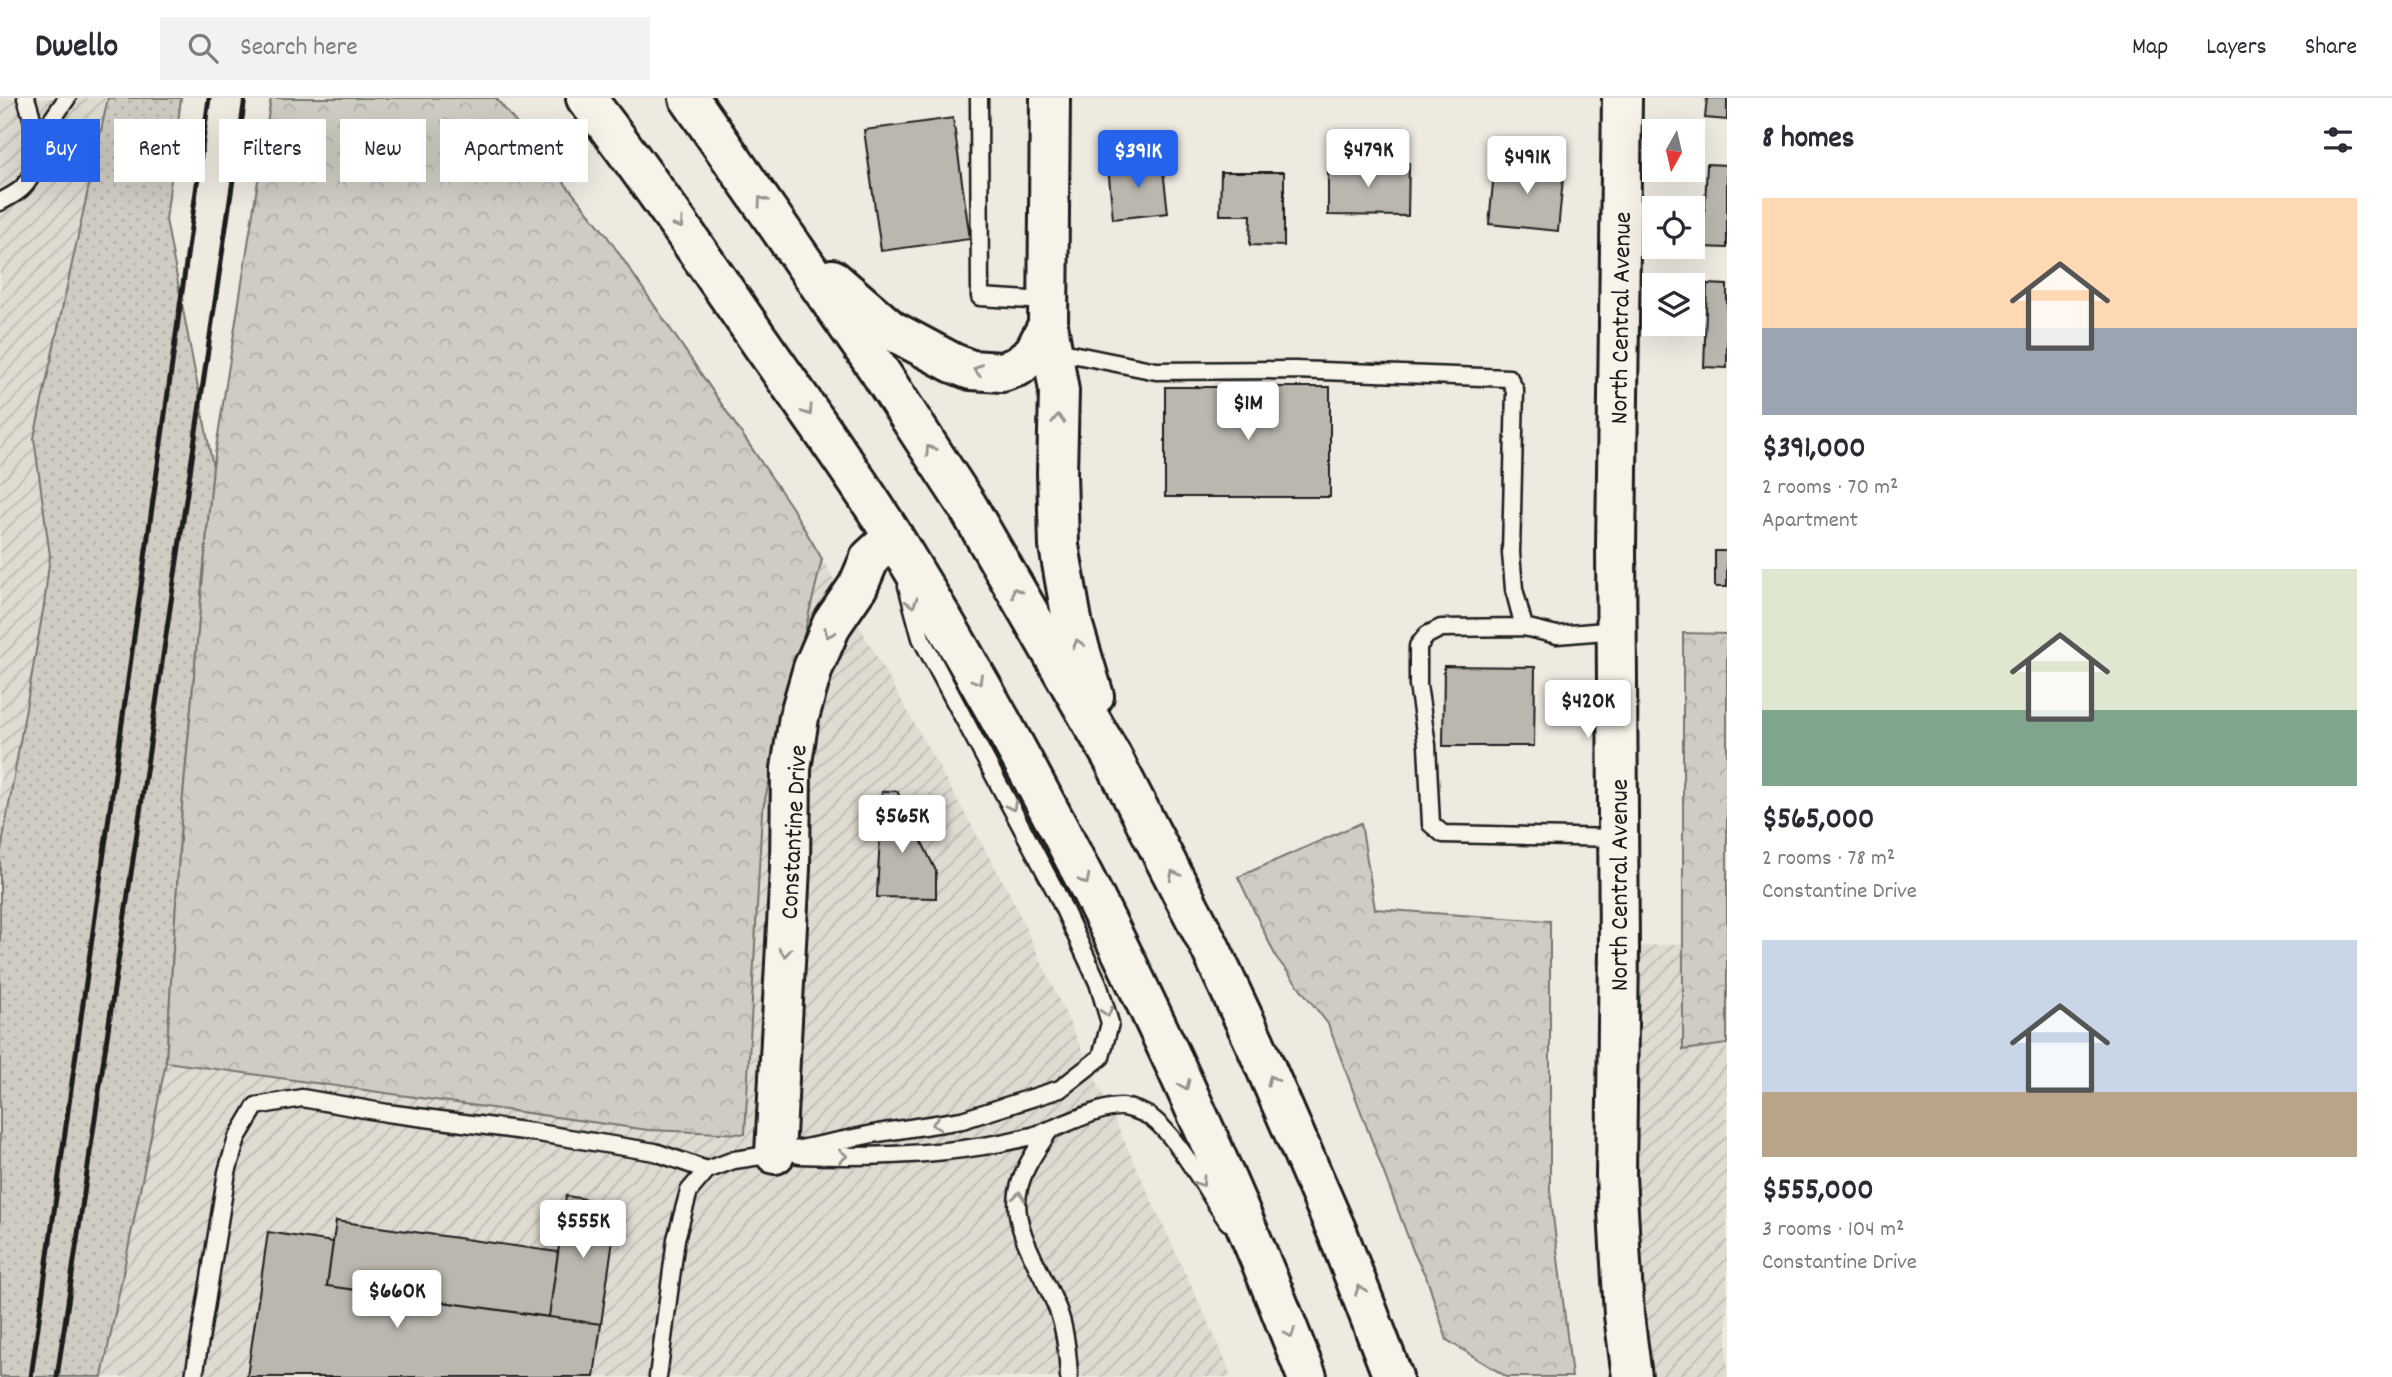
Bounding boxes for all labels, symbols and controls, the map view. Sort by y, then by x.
search box [160,17,650,80]
text: Dwello [35,25,118,72]
icon: search [184,29,222,67]
text: Search here [240,30,358,67]
text: Map [2132,31,2168,65]
text: Layers [2206,31,2267,65]
text: Share [2305,31,2357,65]
chip: Buy [21,119,100,182]
chip: Rent [114,119,205,182]
chip: Filters [219,119,326,182]
chip: New [340,119,426,182]
chip: Apartment [440,119,588,182]
north arrow [1642,119,1704,182]
map controls [1642,119,1705,336]
text: 8 homes [1762,119,1854,162]
icon: filters [2319,121,2357,159]
pin: $391K [1089,130,1187,190]
pin: $479K [1319,130,1417,189]
text: $479K [1342,135,1394,168]
text: $391K [1114,136,1162,169]
pin: $491K [1478,136,1576,196]
text: $491K [1503,142,1551,175]
one-way arrow [758,196,770,209]
button: locate [1642,196,1705,259]
street label: North Central Avenue [1602,211,1643,425]
one-way arrow [671,216,683,229]
icon: home [1997,243,2123,369]
button: layers [1642,273,1705,336]
one-way arrow [972,363,984,378]
pin: $1M [1214,382,1282,442]
text: $1M [1233,388,1263,421]
one-way arrow [800,404,813,417]
one-way arrow [1050,413,1066,424]
text: $391,000 [1762,429,1866,472]
one-way arrow [926,445,939,458]
text: 2 rooms · 70 m² [1762,472,1898,505]
text: Apartment [1762,505,1858,538]
one-way arrow [1011,586,1024,599]
one-way arrow [903,596,918,608]
icon: home [1997,614,2123,740]
one-way arrow [823,626,837,638]
one-way arrow [1072,639,1087,651]
one-way arrow [970,673,983,685]
pin: $420K [1539,680,1637,740]
text: $420K [1561,686,1615,719]
street label: Constantine Drive [772,744,819,921]
street label: North Central Avenue [1603,779,1640,991]
pin: $565K [853,796,951,855]
one-way arrow [1003,799,1017,811]
text: $565,000 [1762,800,1874,843]
text: $565K [875,801,929,834]
text: 2 rooms · 78 m² [1762,843,1895,876]
one-way arrow [1168,870,1182,882]
one-way arrow [1077,873,1091,886]
text: Constantine Drive [1762,876,1917,909]
one-way arrow [778,947,793,958]
icon: home [1997,985,2123,1111]
one-way arrow [1098,1006,1113,1018]
one-way arrow [1266,1075,1280,1088]
one-way arrow [1177,1078,1191,1090]
one-way arrow [930,1116,942,1131]
one-way arrow [838,1149,849,1164]
text: $555,000 [1762,1171,1874,1214]
one-way arrow [1193,1175,1206,1188]
one-way arrow [1012,1190,1027,1202]
pin: $555K [534,1200,632,1260]
text: $555K [556,1206,610,1239]
text: 3 rooms · 104 m² [1762,1214,1904,1247]
text: Constantine Drive [1762,1247,1917,1280]
pin: $660K [348,1270,446,1330]
text: $660K [368,1276,426,1309]
one-way arrow [1354,1285,1368,1297]
one-way arrow [1281,1326,1295,1338]

